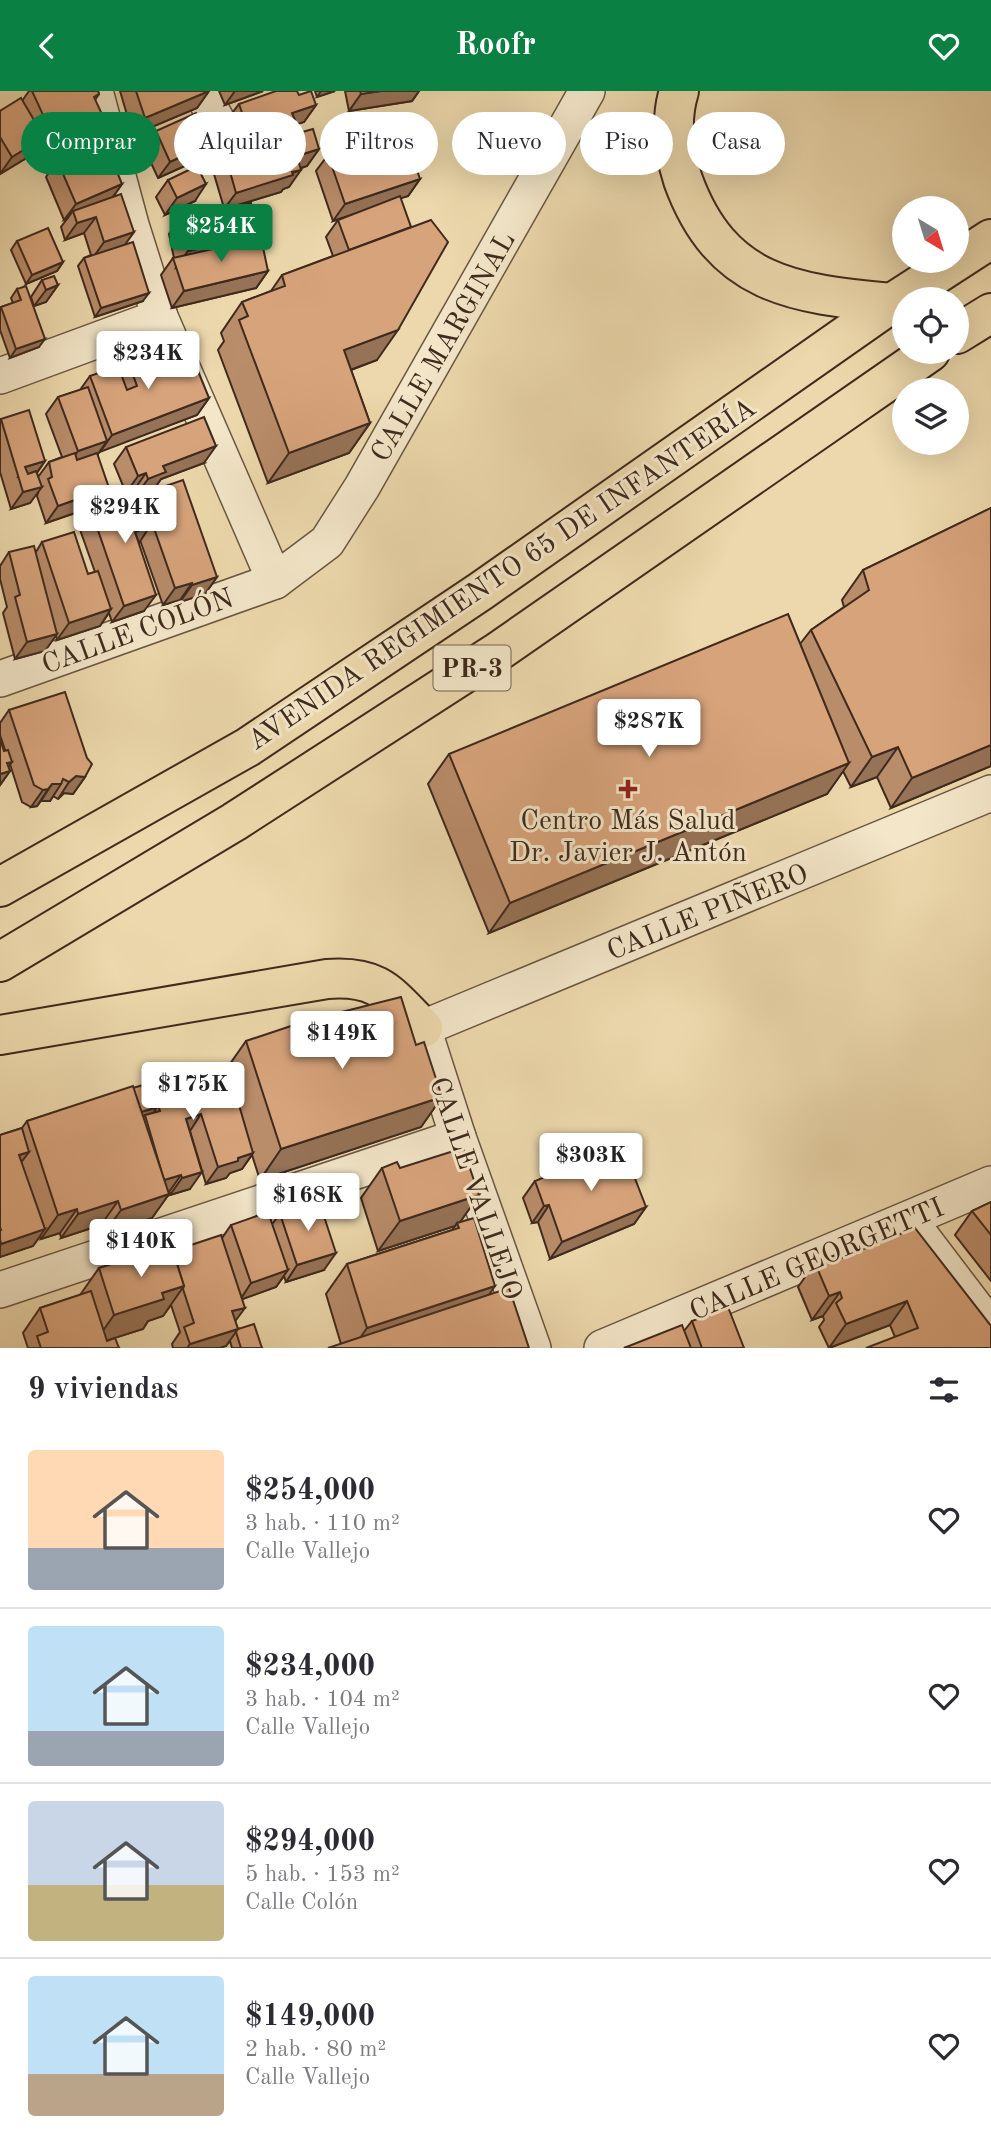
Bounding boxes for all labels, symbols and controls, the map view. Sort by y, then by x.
icon: back [28,27,66,65]
icon: heart [925,27,963,65]
text: Roofr [455,30,536,62]
chip: Comprar [21,112,160,175]
chip: Alquilar [174,112,306,175]
chip: Filtros [320,112,438,175]
chip: Nuevo [452,112,566,175]
chip: Piso [580,112,673,175]
chip: Casa [687,112,785,175]
north arrow [892,196,970,273]
map controls [892,196,969,455]
pin: $254K [172,205,270,264]
text: $254K [185,215,257,238]
street label: CALLE MARGINAL [367,228,522,467]
button: locate [892,287,969,364]
pin: $234K [99,331,197,391]
text: $234K [112,342,184,365]
button: layers [892,378,969,455]
street label: AVENIDA REGIMIENTO 65 DE INFANTERÍA [241,390,762,757]
pin: $294K [76,485,174,545]
text: $294K [89,496,161,519]
street label: CALLE COLÓN [37,580,238,680]
road number: PR-3 [434,645,510,691]
pin: $287K [600,699,698,759]
text: $287K [613,710,685,733]
marker: Centro Más Salud Dr. Javier J. Antón [618,779,638,799]
place label: Centro Más Salud Dr. Javier J. Antón [509,808,747,868]
street label: CALLE PIÑERO [602,856,813,967]
pin: $149K [293,1011,391,1071]
text: $149K [306,1022,378,1045]
pin: $175K [144,1063,242,1122]
text: $175K [157,1073,229,1096]
street label: CALLE VALLEJO [423,1074,525,1304]
pin: $303K [542,1133,640,1193]
text: $303K [555,1144,627,1167]
pin: $168K [259,1173,357,1233]
text: $168K [272,1184,344,1207]
street label: CALLE GEORGETTI [686,1195,948,1327]
pin: $140K [92,1219,190,1279]
text: $140K [105,1230,177,1253]
icon: filters [925,1371,963,1409]
text: 9 viviendas [28,1375,178,1405]
text: $254,000 [245,1476,375,1506]
icon: home [84,1478,168,1562]
icon: heart [925,1501,963,1539]
text: 3 hab. · 110 m² [245,1512,400,1535]
text: Calle Vallejo [245,1540,370,1563]
text: $234,000 [245,1652,375,1682]
icon: home [84,1654,168,1738]
icon: heart [925,1677,963,1715]
text: 3 hab. · 104 m² [245,1688,400,1711]
text: Calle Vallejo [245,1716,370,1739]
text: $294,000 [245,1827,375,1857]
icon: home [84,1829,168,1913]
icon: heart [925,1852,963,1890]
text: 5 hab. · 153 m² [245,1863,400,1886]
text: Calle Colón [245,1891,358,1914]
text: $149,000 [245,2002,375,2032]
icon: home [84,2004,168,2088]
icon: heart [925,2027,963,2065]
text: 2 hab. · 80 m² [245,2038,386,2061]
text: Calle Vallejo [245,2066,370,2089]

